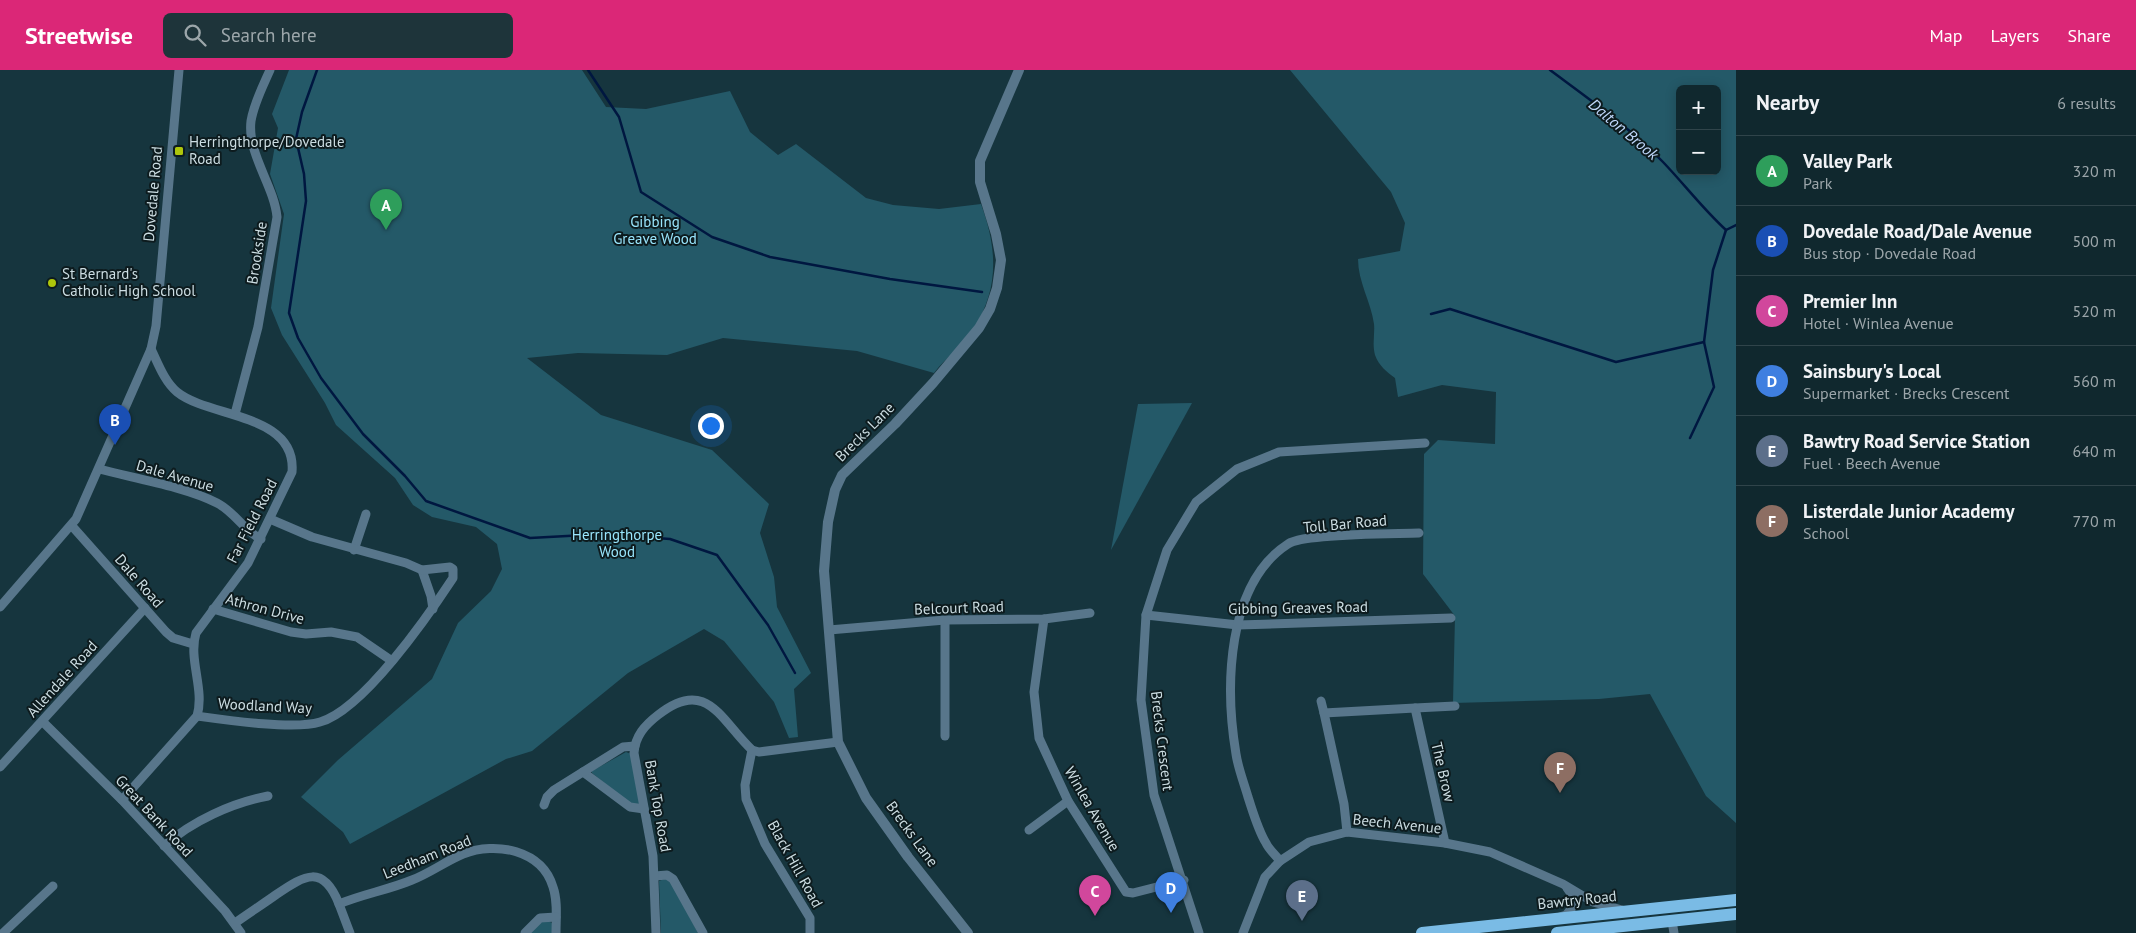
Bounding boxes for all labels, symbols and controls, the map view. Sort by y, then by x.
search box [163,13,513,58]
text: Streetwise [25,20,133,51]
icon: search [181,21,209,49]
text: Search here [221,23,317,47]
text: Map [1930,24,1962,47]
text: Layers [1990,24,2039,47]
text: Share [2067,24,2111,47]
map controls [1676,85,1721,175]
button: + [1676,85,1721,130]
text: Nearby [1756,89,1819,116]
text: 6 results [2057,93,2116,113]
water label: Dalton Brook [1585,94,1664,164]
button: − [1676,130,1721,175]
place label: Herringthorpe/Dovedale Road [189,132,345,168]
street label: Dovedale Road [139,145,166,242]
marker: Herringthorpe/Dovedale Road [173,145,185,157]
text: Valley Park [1803,149,1892,173]
text: A [1767,161,1777,181]
text: 320 m [2073,161,2116,181]
text: Park [1803,173,1832,193]
pin: A [370,189,402,230]
park label: Gibbing Greave Wood [613,212,697,248]
text: Dovedale Road/Dale Avenue [1803,219,2032,243]
street label: Brookside [242,220,271,286]
text: B [1767,231,1777,251]
text: 500 m [2073,231,2116,251]
text: Bus stop · Dovedale Road [1803,243,1976,263]
place label: St Bernard's Catholic High School [62,264,196,300]
marker: St Bernard's Catholic High School [46,277,58,289]
text: Premier Inn [1803,289,1897,313]
text: C [1768,301,1776,321]
text: 520 m [2073,301,2116,321]
text: Hotel · Winlea Avenue [1803,313,1954,333]
text: Sainsbury's Local [1803,359,1941,383]
text: D [1767,371,1777,391]
text: 560 m [2073,371,2116,391]
text: Supermarket · Brecks Crescent [1803,383,2010,403]
street label: Brecks Lane [831,398,898,465]
pin: B [99,404,131,445]
your location [698,413,724,439]
text: Bawtry Road Service Station [1803,429,2030,453]
text: E [1768,441,1776,461]
text: 640 m [2073,441,2116,461]
text: Fuel · Beech Avenue [1803,453,1940,473]
street label: Dale Avenue [134,455,216,496]
street label: Far Field Road [222,476,281,566]
text: Listerdale Junior Academy [1803,499,2014,523]
street label: Toll Bar Road [1302,510,1388,537]
text: F [1768,511,1776,531]
text: 770 m [2073,511,2116,531]
text: School [1803,523,1849,543]
park label: Herringthorpe Wood [572,525,662,561]
street label: Dale Road [111,550,168,611]
street label: Athron Drive [224,589,307,628]
street label: Belcourt Road [914,596,1004,619]
street label: Gibbing Greaves Road [1228,597,1368,618]
street label: Allendale Road [22,636,101,721]
street label: Brecks Crescent [1147,690,1178,792]
street label: Woodland Way [218,694,312,717]
street label: The Brow [1427,740,1460,804]
pin: F [1544,752,1576,793]
street label: Bank Top Road [641,758,676,853]
street label: Winlea Avenue [1061,763,1124,854]
street label: Great Bank Road [111,771,197,861]
street label: Brecks Lane [882,797,943,870]
street label: Beech Avenue [1352,809,1442,838]
street label: Black Hill Road [764,817,827,911]
street label: Leedham Road [380,830,474,883]
pin: D [1155,872,1187,913]
pin: C [1079,875,1111,916]
pin: E [1286,880,1318,921]
street label: Bawtry Road [1536,886,1618,913]

